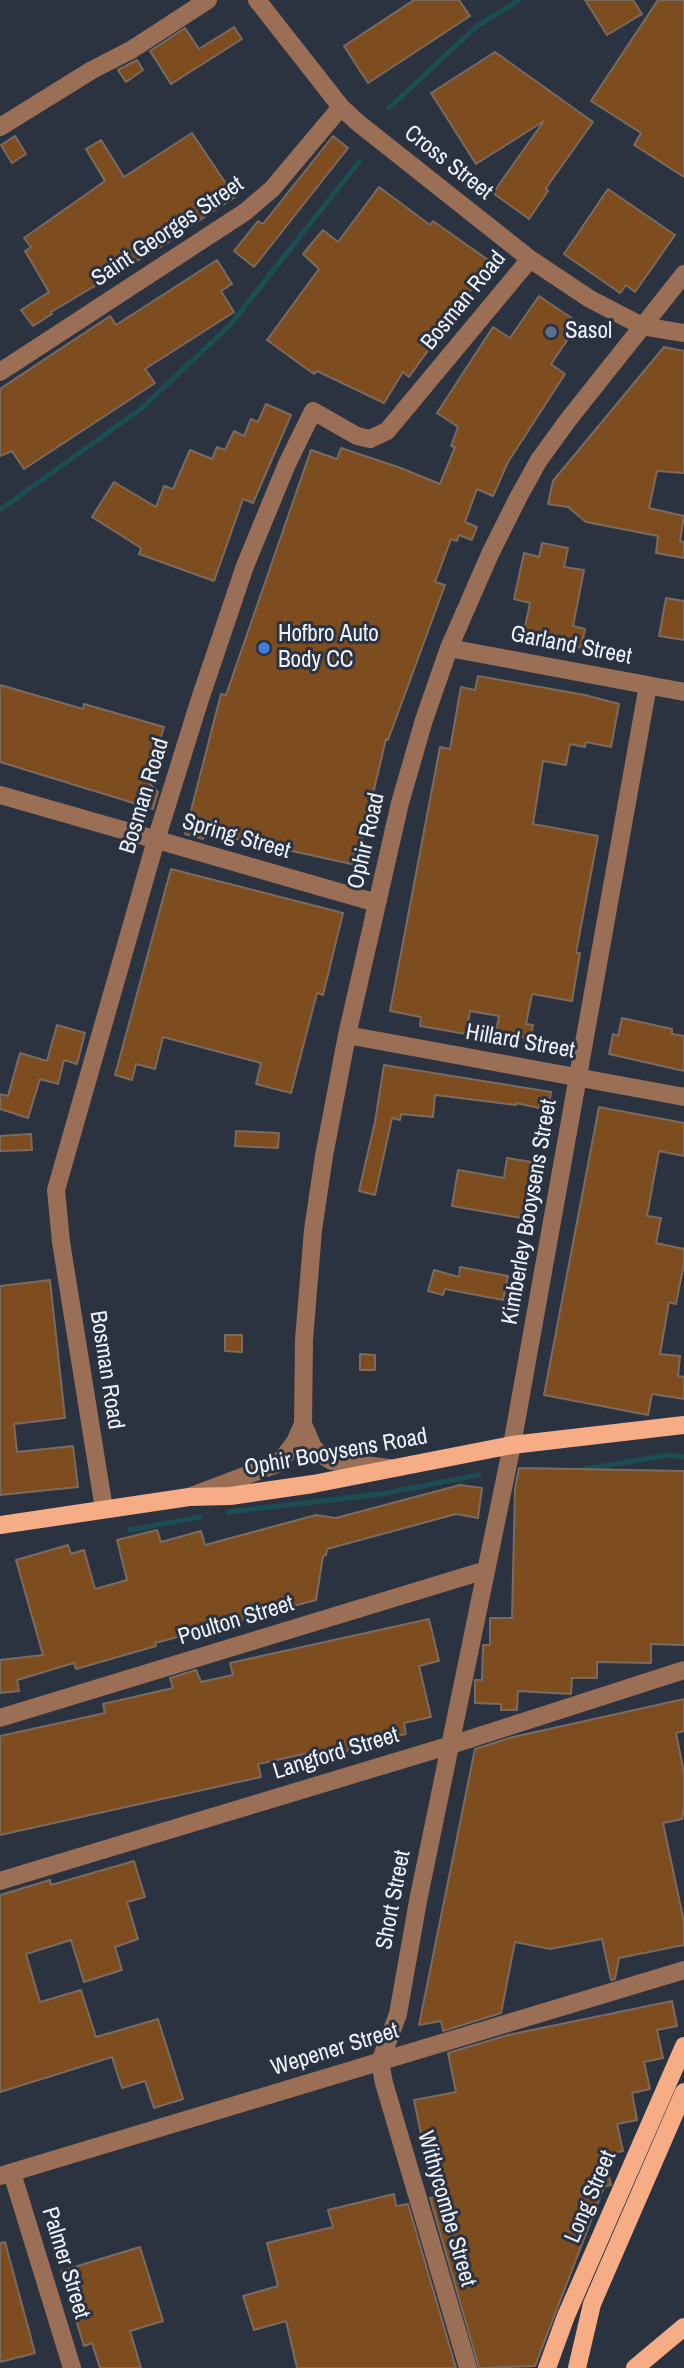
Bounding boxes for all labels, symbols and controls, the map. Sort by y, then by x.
street label: Cross Street [398,120,498,206]
street label: Saint Georges Street [87,171,249,293]
street label: Bosman Road [416,246,512,356]
place label: Sasol [565,318,612,346]
marker: Sasol [543,324,559,340]
place label: Hofbro Auto Body CC [278,621,379,675]
street label: Garland Street [508,621,634,671]
marker: Hofbro Auto Body CC [256,640,272,656]
street label: Bosman Road [114,735,176,857]
street label: Ophir Road [343,790,391,892]
street label: Spring Street [179,808,293,866]
street label: Hillard Street [463,1019,577,1065]
street label: Kimberley Booysens Street [497,1097,563,1327]
street label: Bosman Road [83,1309,129,1431]
street label: Ophir Booysens Road [242,1423,430,1483]
street label: Poulton Street [175,1590,297,1652]
street label: Langford Street [270,1722,402,1786]
street label: Short Street [371,1848,417,1952]
street label: Wepener Street [268,2018,402,2082]
street label: Withycombe Street [411,2128,481,2290]
street label: Long Street [559,2147,623,2247]
street label: Palmer Street [35,2204,95,2322]

